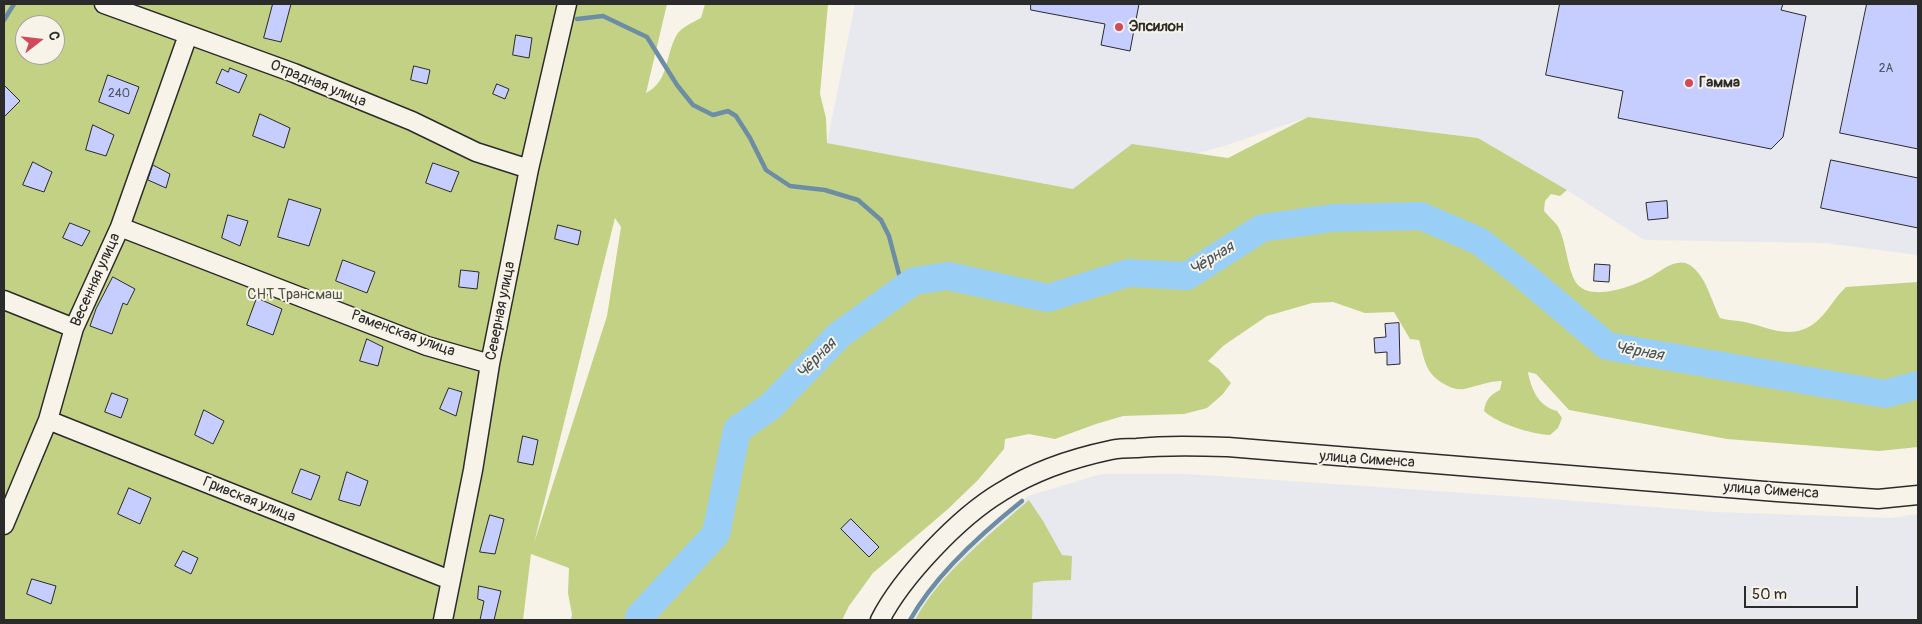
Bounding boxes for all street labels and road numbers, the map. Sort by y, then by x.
street label: Отрадная улица [267,57,369,111]
street label: Весенняя улица [67,230,125,330]
street label: Северная улица [483,260,519,362]
street label: Раменская улица [349,307,457,361]
street label: улица Сименса [1319,448,1415,472]
street label: Гривская улица [200,473,298,527]
street label: улица Сименса [1723,479,1819,503]

